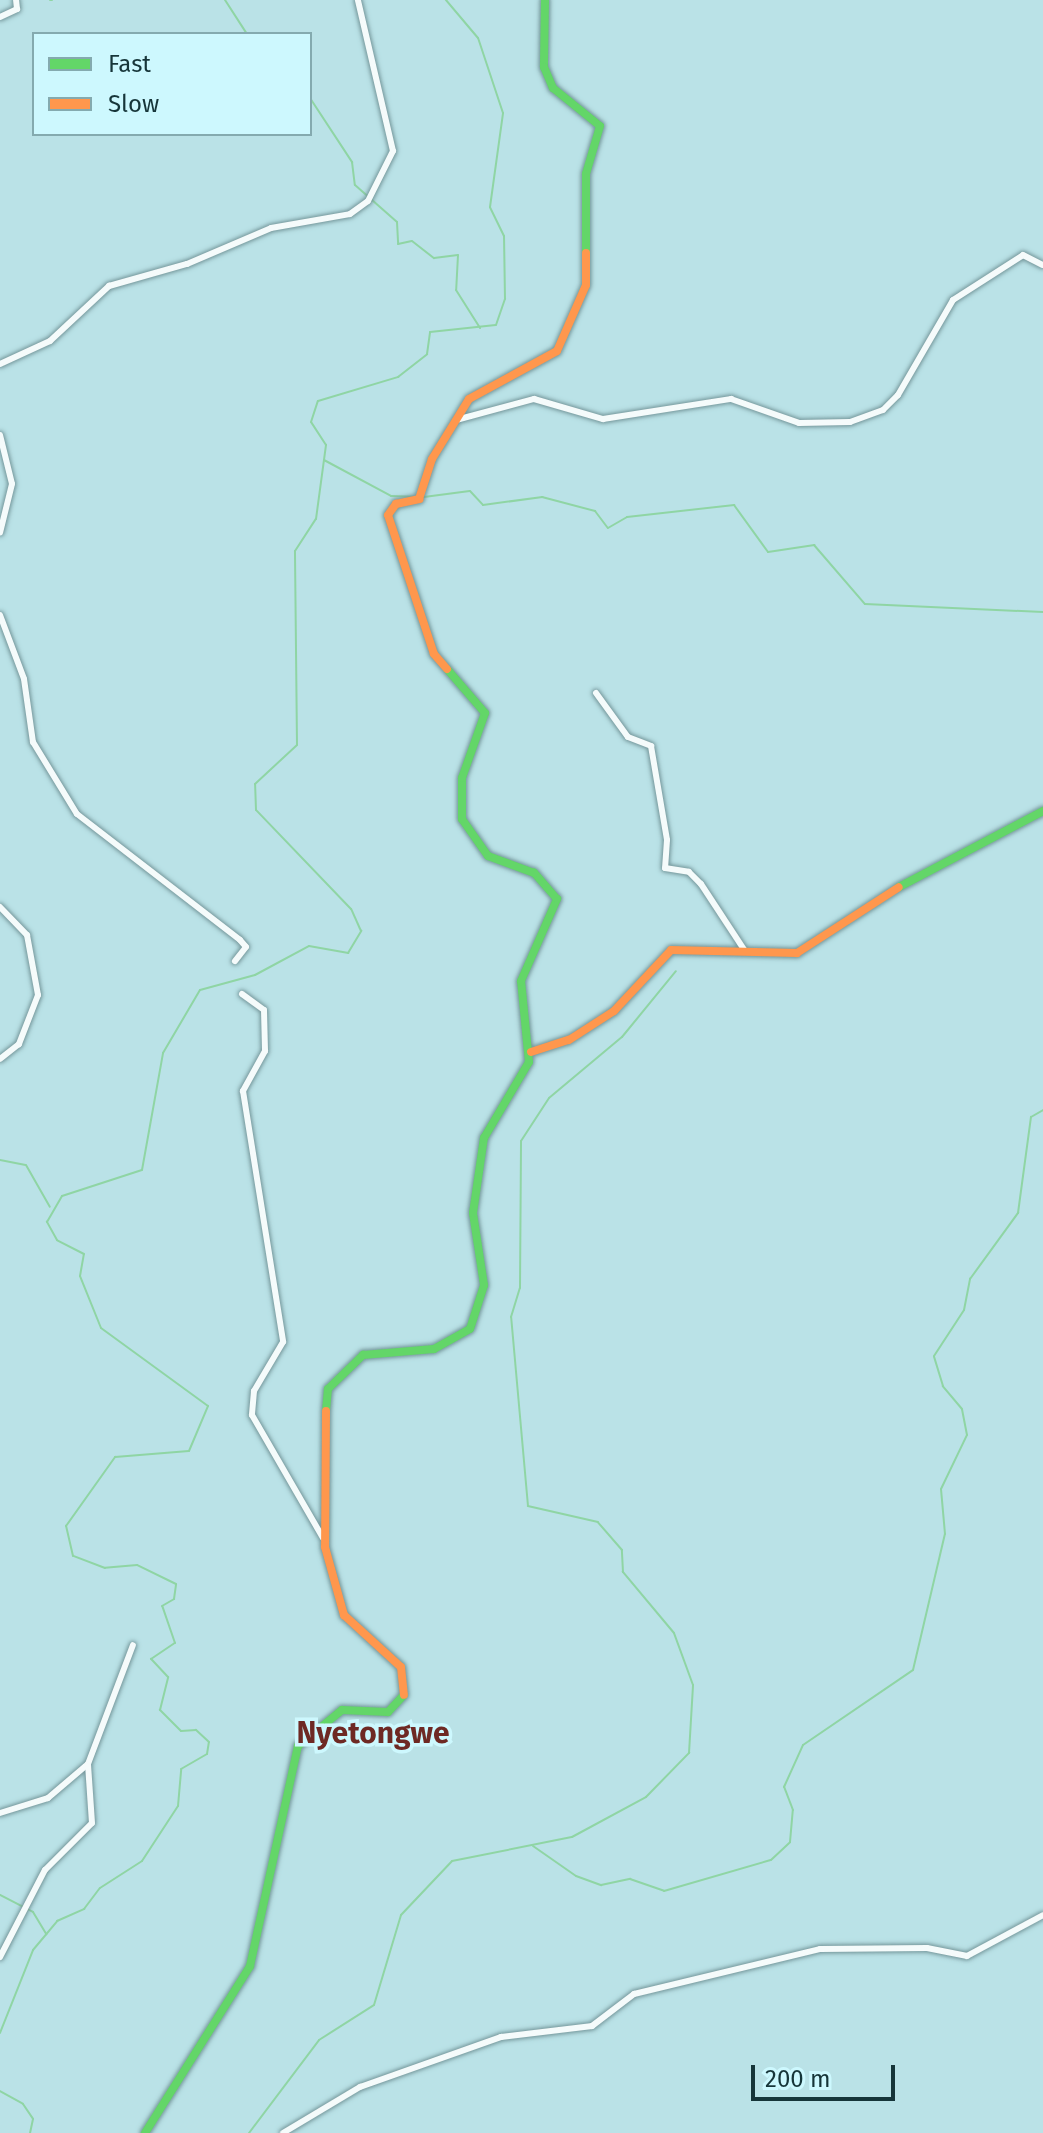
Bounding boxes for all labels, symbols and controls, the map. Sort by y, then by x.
legend [32,32,312,136]
text: Fast [108,50,151,78]
text: Slow [108,90,159,118]
district label: Nyetongwe [296,1715,450,1751]
scale bar [755,2049,899,2099]
text: 200 m [765,2065,831,2093]

